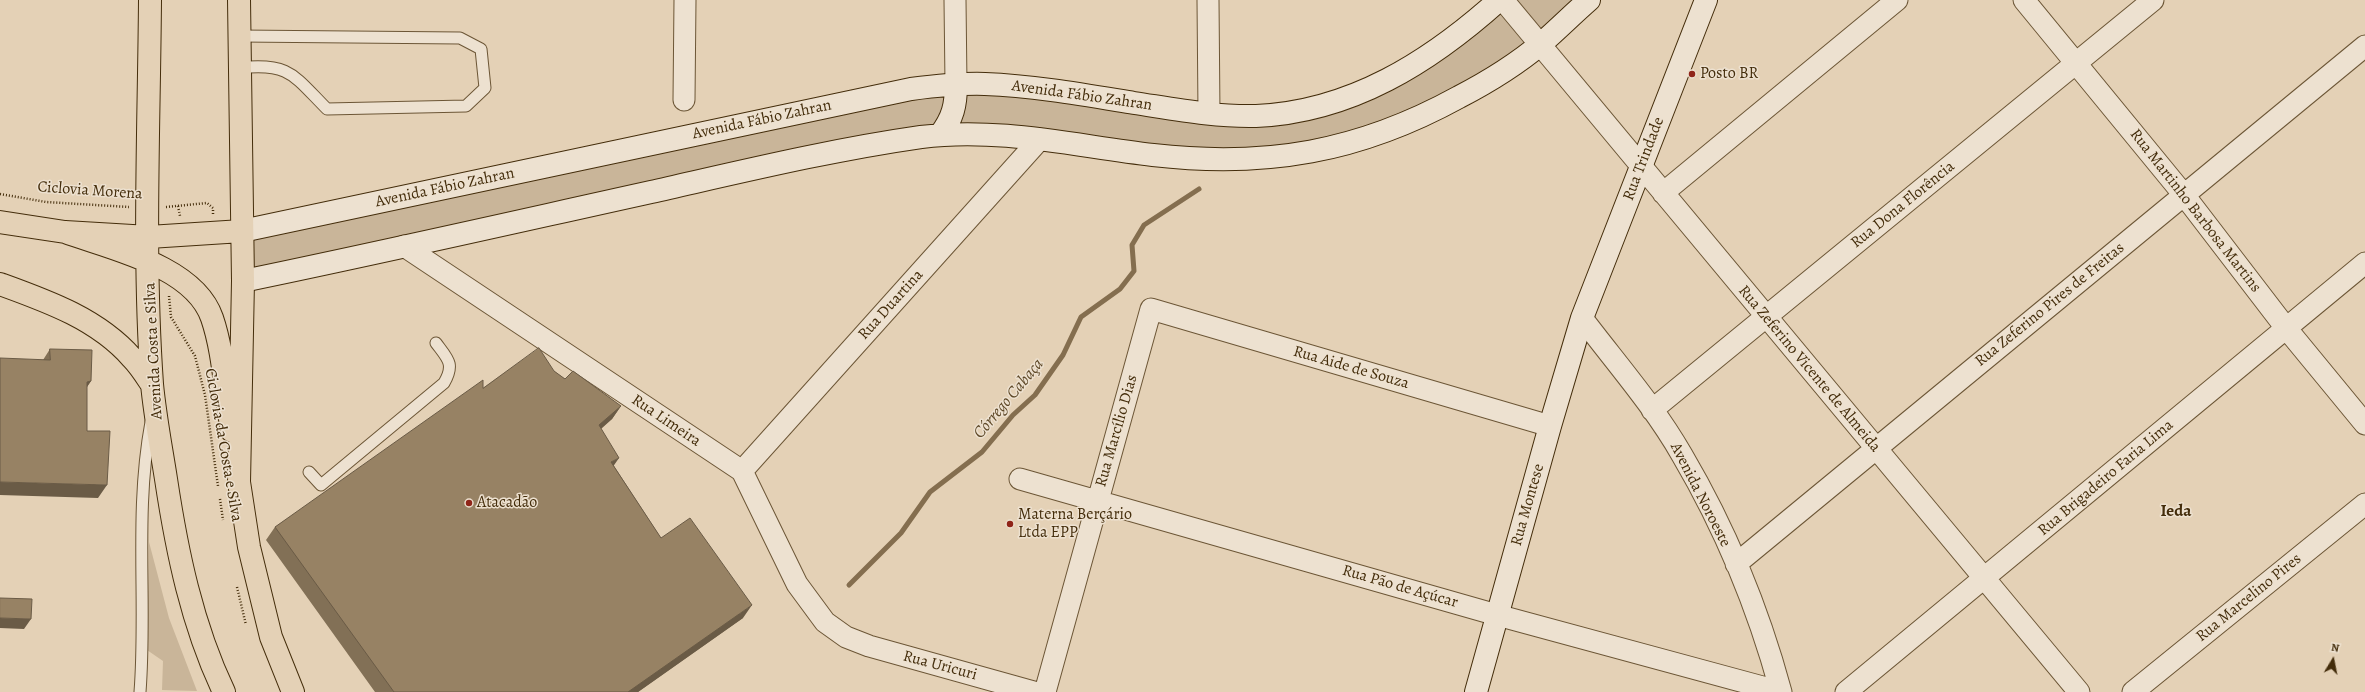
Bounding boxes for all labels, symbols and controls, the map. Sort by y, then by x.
place label: Posto BR [1700,64,1758,84]
marker: Posto BR [1687,69,1697,79]
street label: Avenida Fábio Zahran [1011,77,1153,115]
street label: Avenida Fábio Zahran [691,96,833,144]
street label: Rua Trindade [1619,114,1669,204]
street label: Rua Martinho Barbosa Martins [2125,125,2265,297]
street label: Rua Dona Florência [1847,157,1959,253]
street label: Avenida Fábio Zahran [374,164,516,212]
street label: Ciclovia Morena [37,178,143,204]
street label: Rua Zeferino Pires de Freitas [1971,239,2129,371]
street label: Rua Duartina [854,266,928,344]
street label: Avenida Costa e Silva [141,282,167,420]
street label: Rua Zeferino Vicente de Almeida [1734,282,1884,456]
street label: Rua Aide de Souza [1291,342,1411,394]
water label: Córrego Cabaça [970,355,1048,443]
street label: Ciclovia da Costa e Silva [200,367,246,523]
street label: Rua Marcílio Dias [1092,373,1142,489]
street label: Rua Limeira [628,391,704,451]
street label: Rua Brigadeiro Faria Lima [2034,416,2178,540]
street label: Avenida Noroeste [1665,440,1735,550]
street label: Rua Montese [1507,462,1549,548]
place label: Atacadão [477,493,537,513]
marker: Atacadão [464,498,474,508]
district label: Ieda [2160,502,2192,522]
place label: Materna Berçário Ltda EPP [1018,505,1132,543]
marker: Materna Berçário Ltda EPP [1005,519,1015,529]
street label: Rua Marcelino Pires [2192,550,2306,646]
street label: Rua Pão de Açúcar [1340,561,1460,613]
north arrow [2313,640,2353,680]
text: N [2330,640,2340,656]
street label: Rua Uricuri [901,647,979,685]

